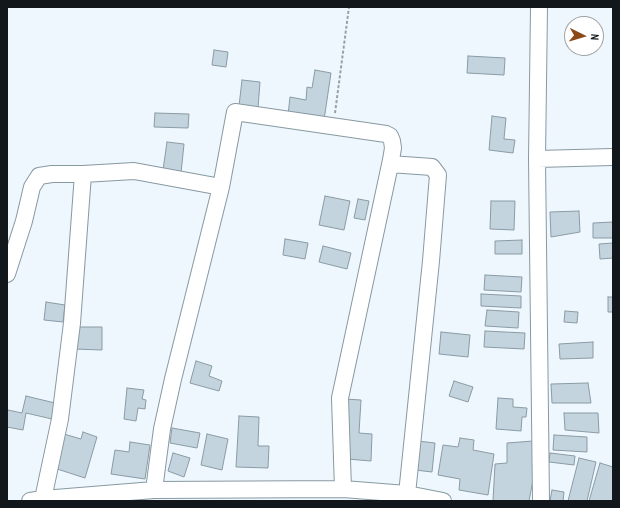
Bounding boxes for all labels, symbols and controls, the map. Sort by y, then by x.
north arrow [564,16,604,56]
text: N [588,33,602,41]

